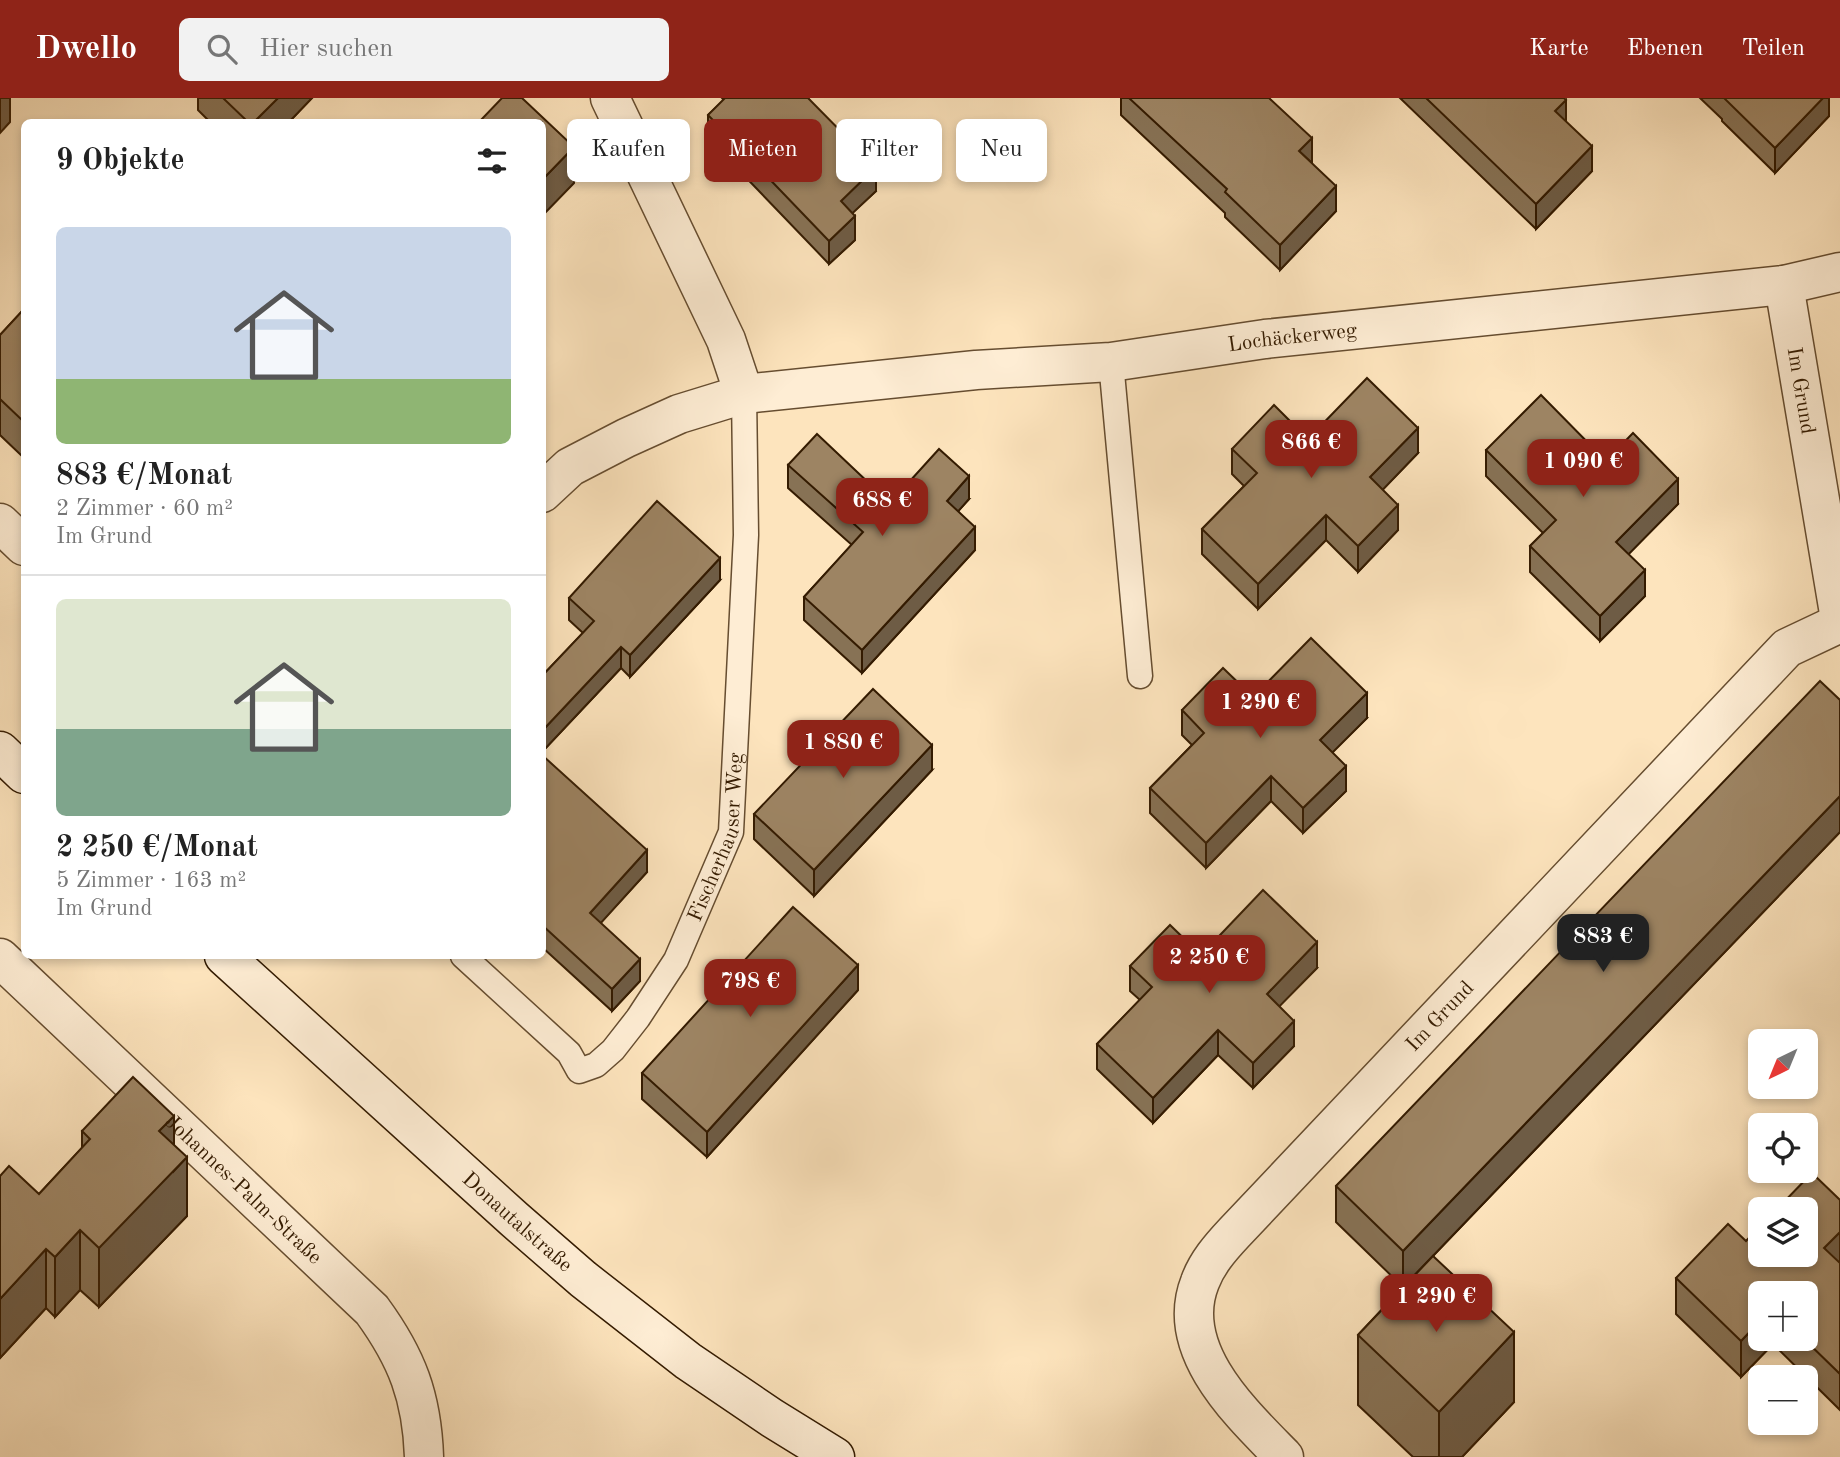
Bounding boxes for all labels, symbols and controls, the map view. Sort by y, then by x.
search box [179,18,669,81]
icon: search [203,30,241,68]
text: Dwello [35,33,137,66]
text: Hier suchen [259,36,393,62]
text: Karte [1529,37,1589,61]
text: Ebenen [1627,37,1703,61]
text: Teilen [1741,37,1805,61]
chip: Kaufen [567,119,690,182]
chip: Mieten [704,119,822,182]
chip: Filter [836,119,942,182]
chip: Neu [956,119,1047,182]
icon: filters [473,142,511,180]
text: 9 Objekte [56,146,185,176]
icon: home [221,272,347,398]
street label: Lochäckerweg [1226,320,1359,356]
street label: Im Grund [1783,346,1818,436]
pin: 866 € [1262,420,1360,480]
text: 866 € [1281,431,1341,454]
pin: 1 090 € [1518,440,1648,499]
text: 1 090 € [1543,450,1623,473]
text: 883 €/Monat [56,461,232,491]
pin: 688 € [833,478,931,538]
text: 688 € [852,489,912,512]
text: 2 Zimmer · 60 m² [56,497,233,520]
text: Im Grund [56,525,152,548]
icon: home [221,644,347,770]
pin: 1 290 € [1195,680,1325,740]
text: 1 290 € [1220,691,1300,714]
pin: 1 880 € [778,720,908,780]
text: 1 880 € [803,731,883,754]
street label: Fischerhauser Weg [685,751,747,925]
text: 2 250 €/Monat [56,833,258,863]
text: 5 Zimmer · 163 m² [56,869,246,892]
text: Im Grund [56,897,152,920]
pin: 883 € [1554,914,1652,974]
text: 883 € [1573,925,1633,948]
pin: 2 250 € [1144,936,1274,995]
text: 2 250 € [1169,946,1249,969]
pin: 798 € [701,960,799,1019]
text: 798 € [720,970,780,993]
street label: Im Grund [1403,977,1478,1056]
north arrow [1748,1029,1818,1099]
map controls [1748,1029,1818,1435]
street label: Johannes-Palm-Straße [161,1111,325,1269]
button: locate [1748,1113,1818,1183]
street label: Donautalstraße [458,1169,576,1277]
button: layers [1748,1197,1818,1267]
pin: 1 290 € [1371,1274,1501,1334]
button: + [1748,1281,1818,1351]
text: 1 290 € [1396,1285,1476,1308]
button: − [1748,1365,1818,1435]

